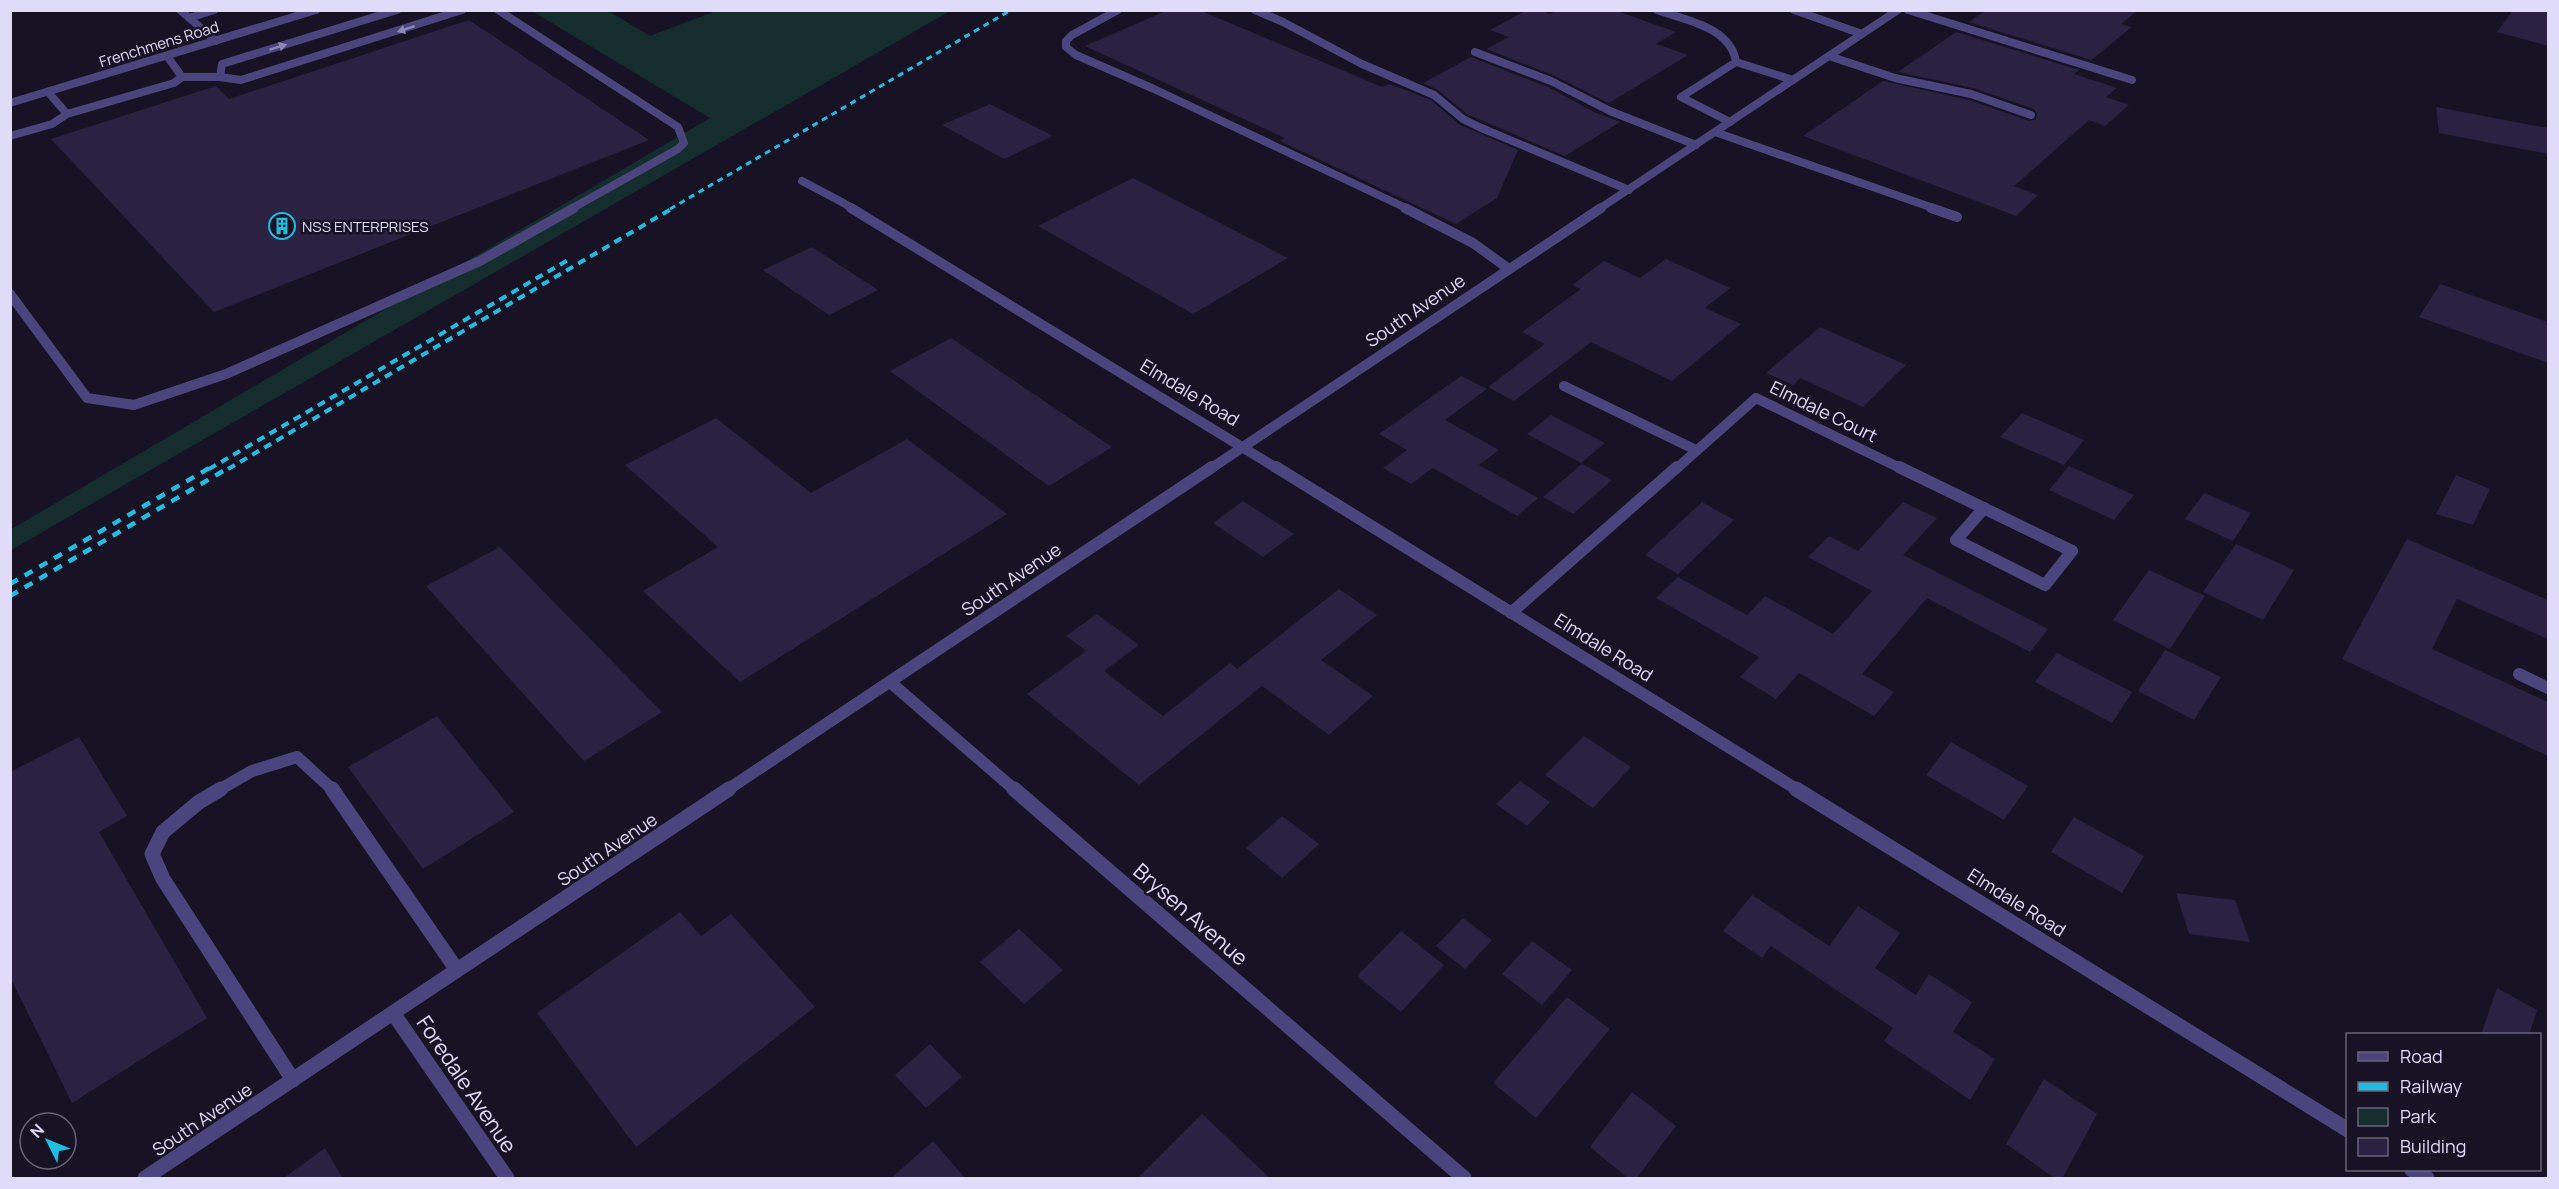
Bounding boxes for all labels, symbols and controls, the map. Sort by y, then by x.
street label: Frenchmens Road [97,16,221,72]
one-way arrow [397,24,415,34]
one-way arrow [269,42,287,51]
building icon: NSS ENTERPRISES [267,211,297,241]
place label: NSS ENTERPRISES [302,216,428,237]
street label: South Avenue [1360,268,1470,352]
street label: Elmdale Road [1136,353,1244,431]
street label: Elmdale Court [1766,375,1882,447]
street label: South Avenue [956,537,1066,621]
street label: Elmdale Road [1550,607,1658,687]
street label: South Avenue [552,807,662,891]
street label: Brysen Avenue [1128,857,1254,971]
street label: Elmdale Road [1963,862,2071,942]
street label: Foredale Avenue [411,1010,523,1158]
legend [2346,1033,2541,1171]
text: Road [2400,1044,2443,1068]
text: Railway [2400,1074,2462,1098]
street label: South Avenue [147,1077,257,1161]
text: Park [2400,1104,2437,1128]
north arrow [18,1111,78,1171]
text: N [25,1119,49,1142]
text: Building [2400,1134,2466,1158]

